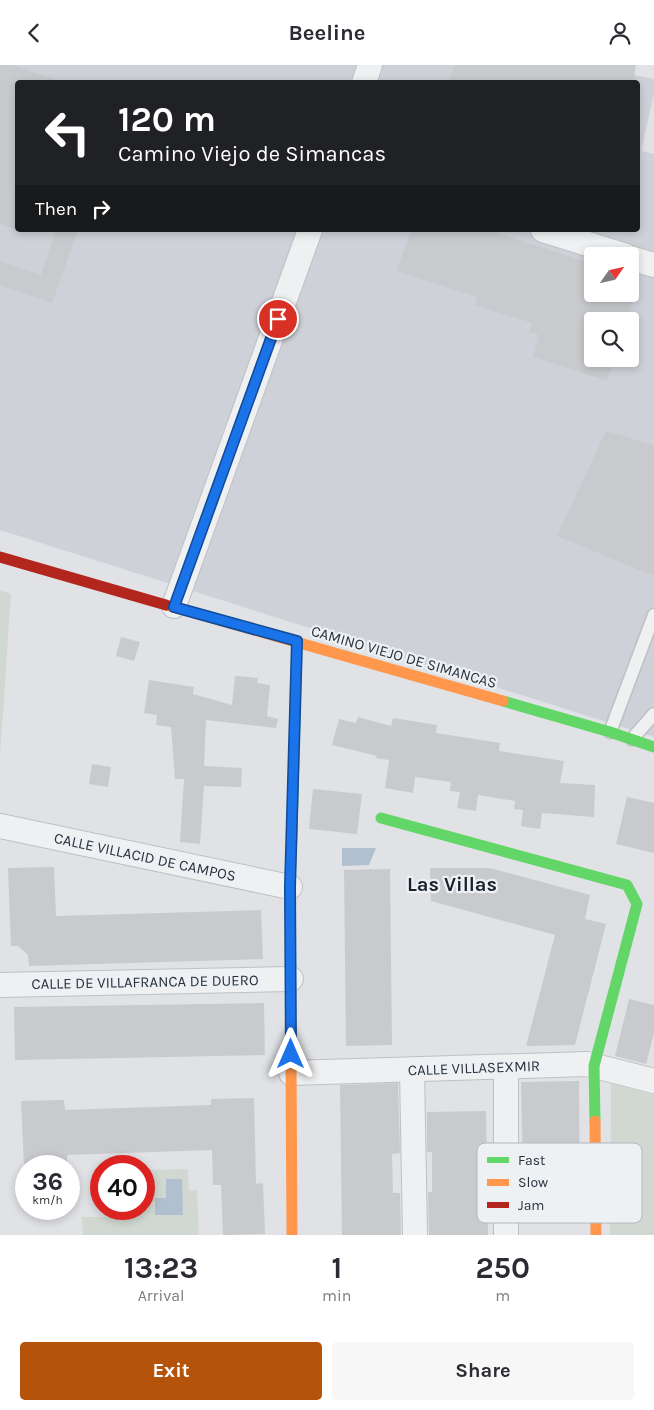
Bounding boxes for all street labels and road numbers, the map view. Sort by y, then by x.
street label: CAMINO VIEJO DE SIMANCAS [309,622,499,692]
street label: CALLE VILLACID DE CAMPOS [52,829,238,885]
street label: CALLE DE VILLAFRANCA DE DUERO [31,971,259,993]
street label: CALLE VILLASEXMIR [408,1057,540,1079]

